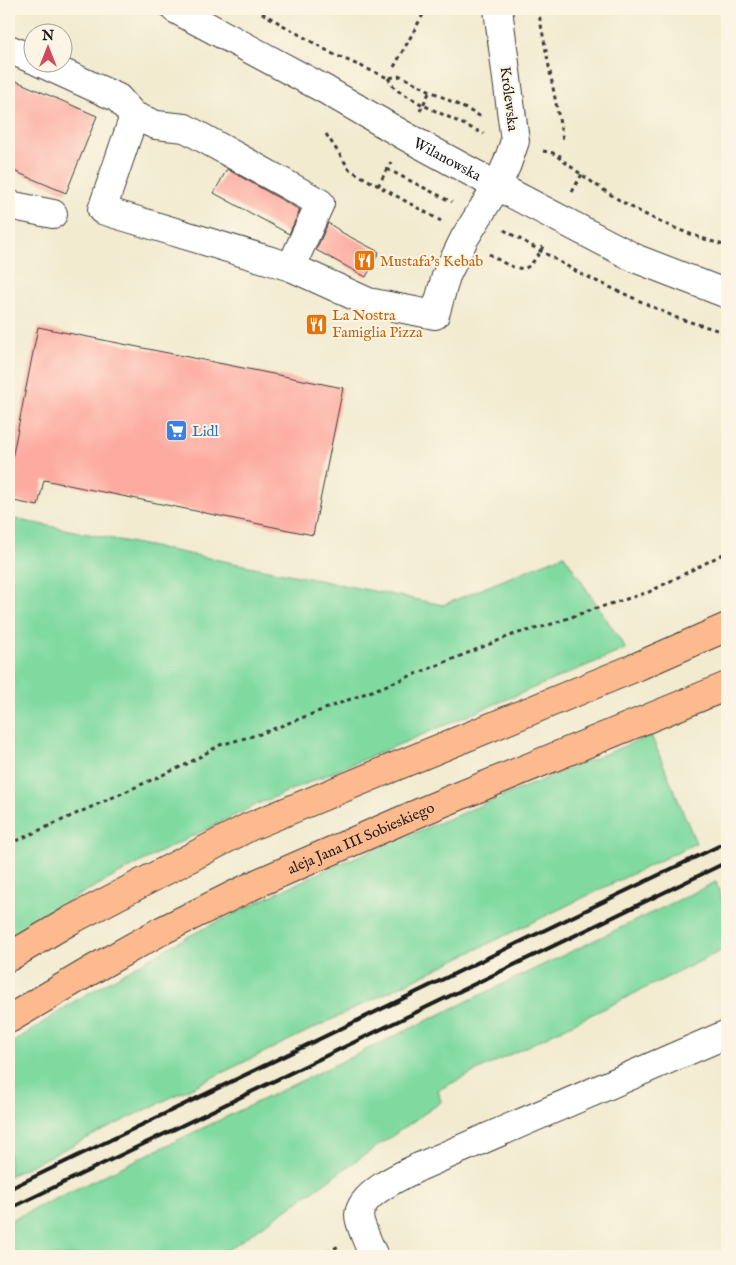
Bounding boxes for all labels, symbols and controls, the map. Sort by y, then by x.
north arrow [22,22,72,72]
text: N [41,27,54,45]
street label: Królewska [496,66,522,133]
street label: Wilanowska [410,133,485,185]
restaurant icon: Mustafa's Kebab [352,249,376,273]
place label: Mustafa's Kebab [380,252,483,271]
place label: La Nostra Famiglia Pizza [332,306,423,342]
restaurant icon: La Nostra Famiglia Pizza [304,312,328,336]
supermarket icon: Lidl [164,419,188,443]
place label: Lidl [192,422,220,441]
street label: aleja Jana III Sobieskiego [284,798,437,878]

